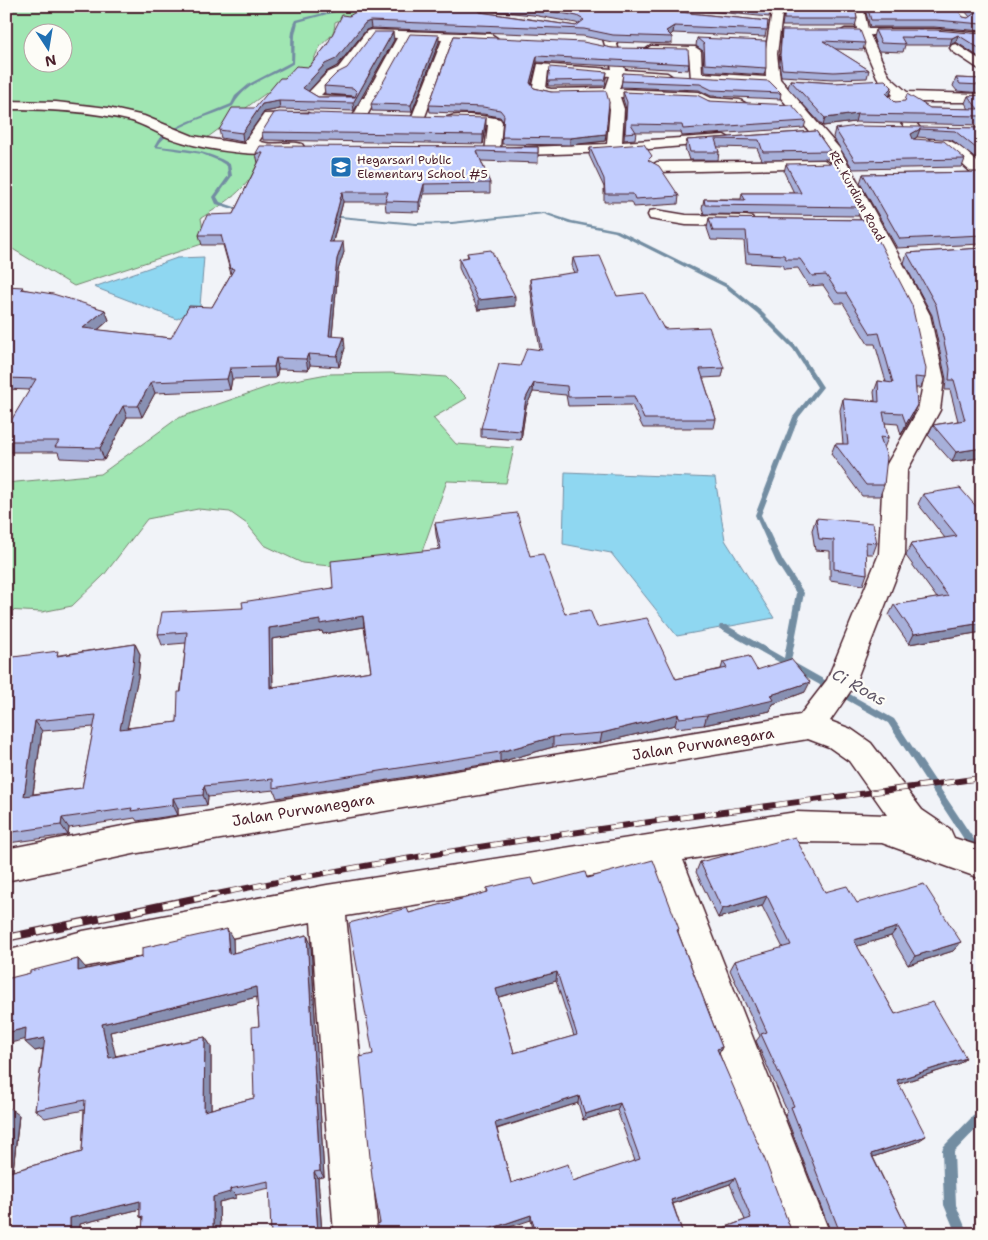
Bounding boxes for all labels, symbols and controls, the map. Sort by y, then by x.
north arrow [22,22,72,72]
text: N [43,51,58,71]
street label: RE. Kurdian Road [825,148,889,245]
place label: Hegarsari Public Elementary School #5 [357,152,488,182]
school or university icon: Hegarsari Public Elementary School #5 [329,155,353,179]
water label: Ci Roas [828,664,890,710]
street label: Jalan Purwanegara [631,723,776,765]
street label: Jalan Purwanegara [231,789,376,831]

